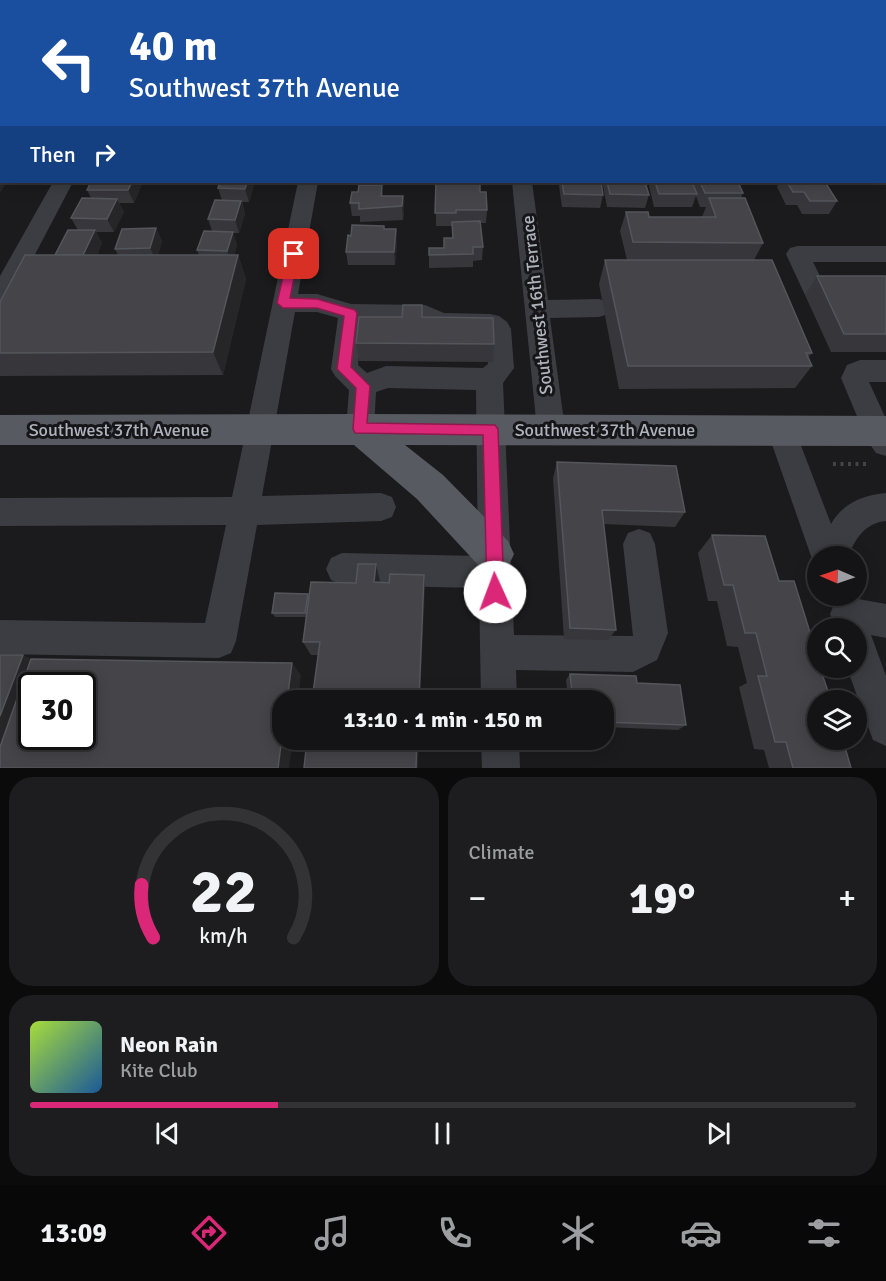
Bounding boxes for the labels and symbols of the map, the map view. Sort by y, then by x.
street label: Southwest 16th Terrace [517,214,557,396]
pin [268,228,319,279]
street label: Southwest 37th Avenue [29,419,209,441]
street label: Southwest 37th Avenue [515,419,695,441]
north arrow [807,546,867,606]
position arrow [463,560,527,624]
speed limit sign: 30 [18,672,96,750]

